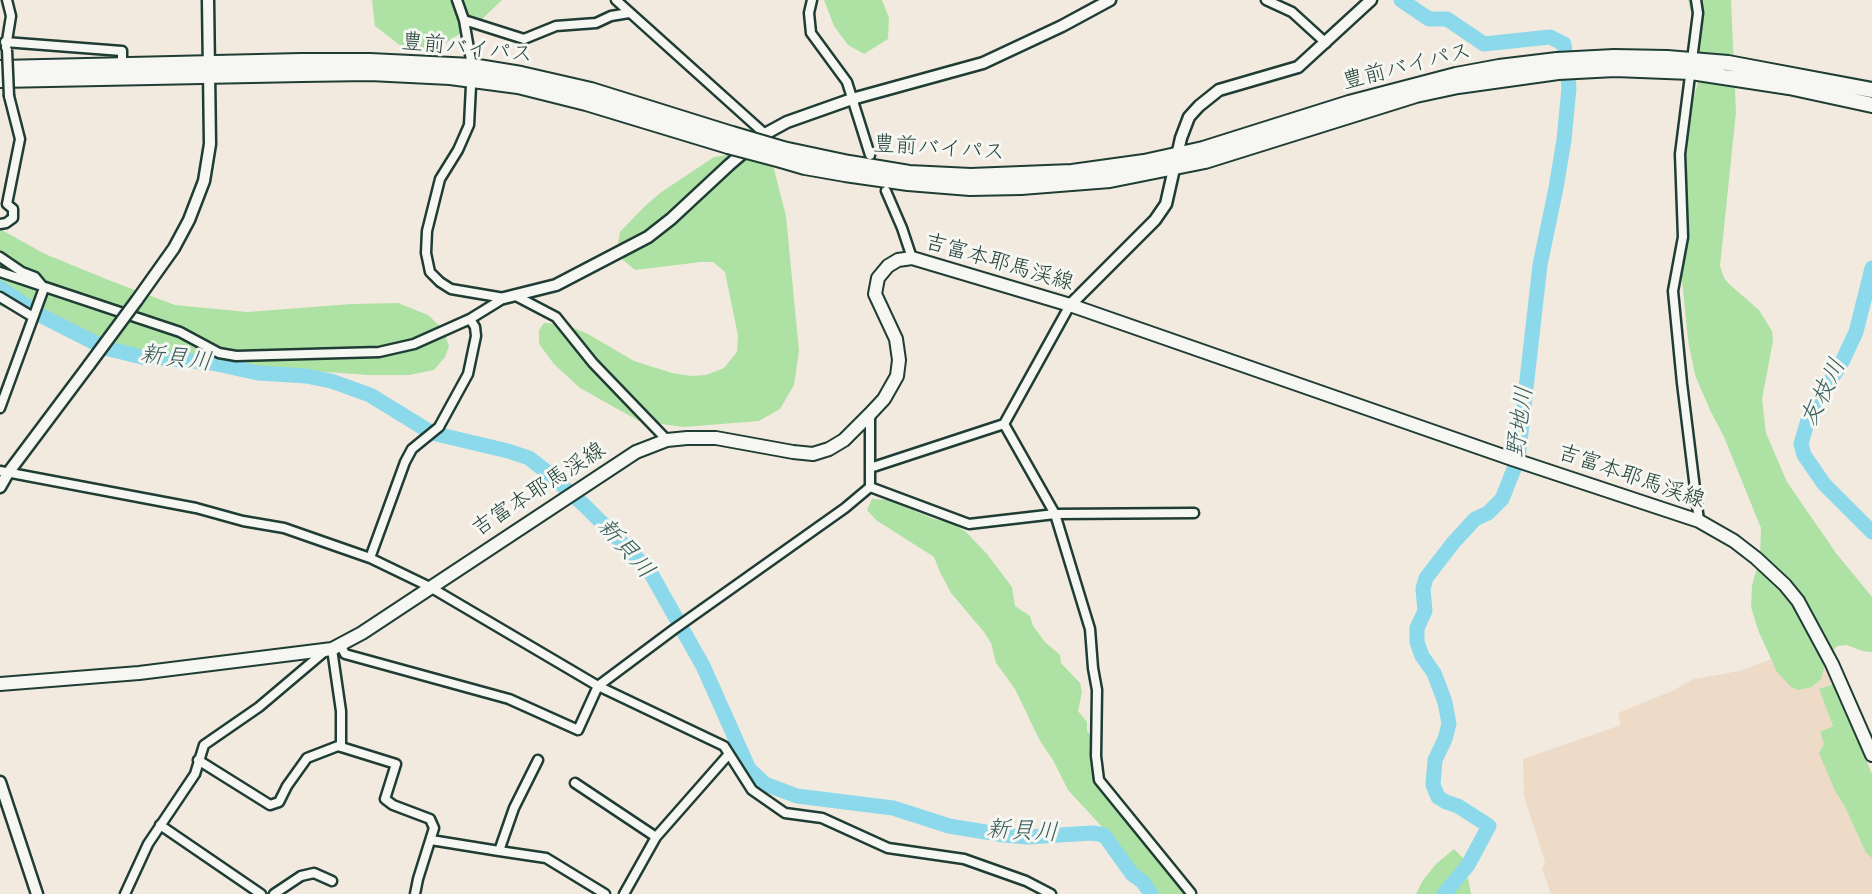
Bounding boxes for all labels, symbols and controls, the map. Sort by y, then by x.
street label: 豊前バイパス [400,29,534,69]
street label: 豊前バイパス [1340,38,1474,96]
street label: 豊前バイパス [872,131,1006,167]
street label: 吉富本耶馬渓線 [921,229,1077,297]
water label: 新貝川 [139,340,213,378]
water label: 友枝川 [1795,354,1853,432]
water label: 野地川 [1502,384,1540,460]
street label: 吉富本耶馬渓線 [467,437,611,543]
street label: 吉富本耶馬渓線 [1554,439,1708,515]
water label: 新貝川 [590,513,660,585]
water label: 新貝川 [985,816,1059,848]

